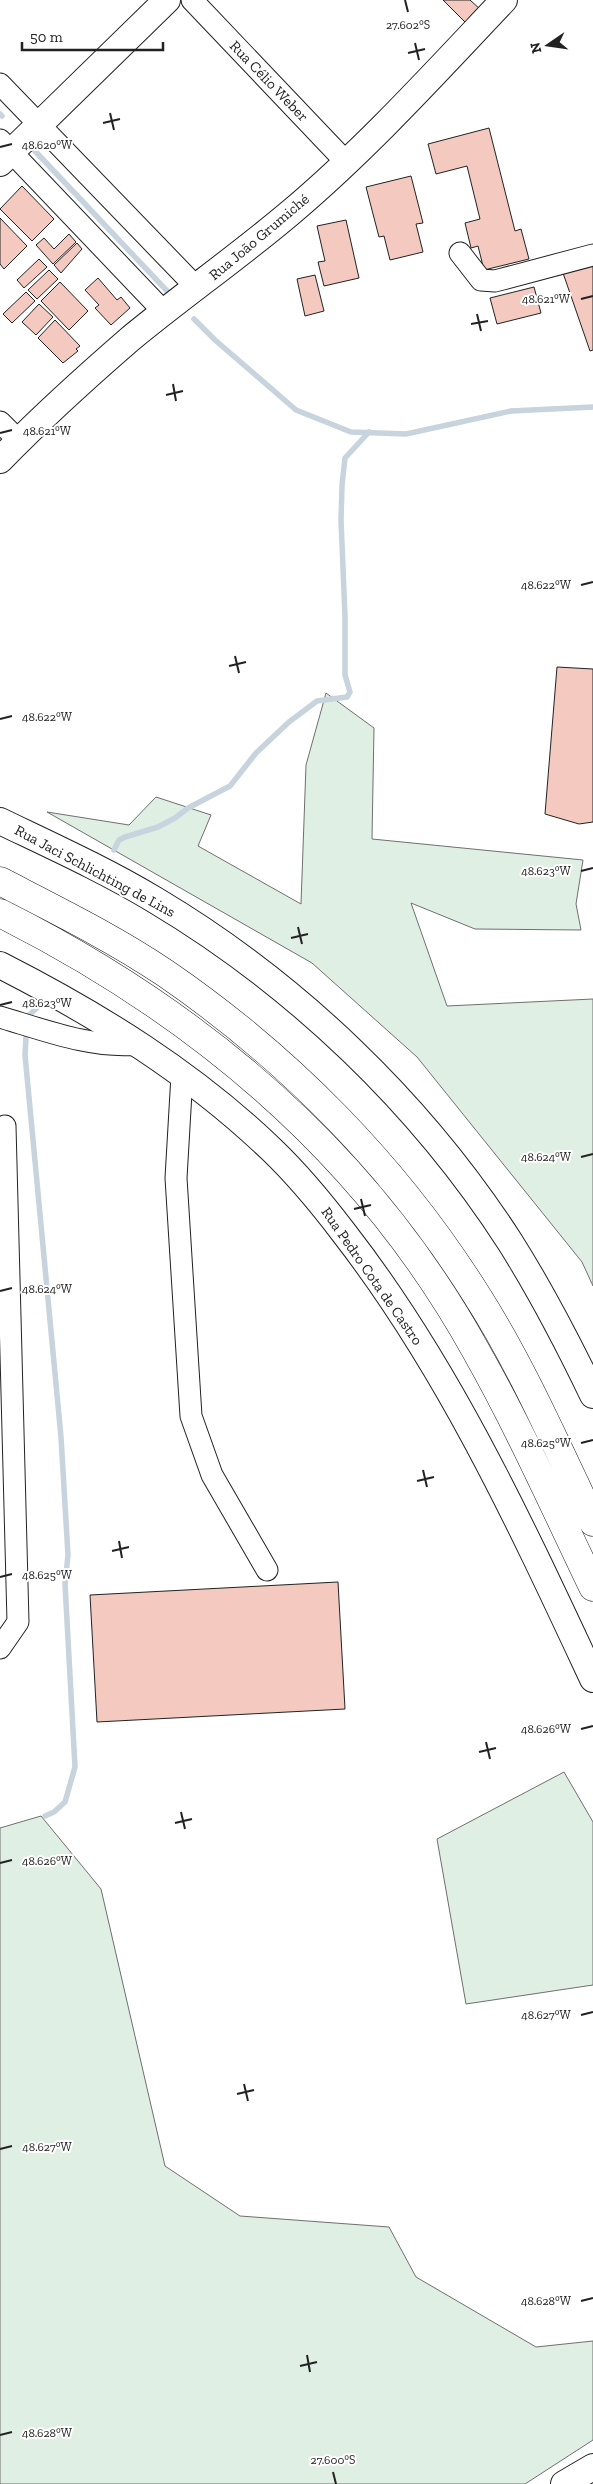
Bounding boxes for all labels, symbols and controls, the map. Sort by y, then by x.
text: 27.602°S [386,18,430,32]
scale bar [22,20,164,52]
north arrow [523,20,573,70]
text: 50 m [30,28,63,46]
street label: Rua Célio Weber [226,37,312,125]
text: N [526,40,545,55]
text: 48.620°W [22,138,73,152]
street label: Rua João Grumiché [205,190,313,284]
text: 48.621°W [522,292,571,306]
text: 48.621°W [23,424,72,438]
text: 48.622°W [521,578,572,592]
text: 48.622°W [22,710,73,724]
street label: Rua Jaci Schlichting de Lins [12,821,178,921]
text: 48.623°W [521,864,572,878]
text: 48.623°W [22,996,73,1010]
text: 48.624°W [521,1150,572,1164]
street label: Rua Pedro Cota de Castro [317,1203,427,1349]
text: 48.624°W [22,1282,73,1296]
text: 48.625°W [521,1436,572,1450]
text: 48.625°W [22,1568,73,1582]
text: 48.626°W [521,1722,572,1736]
text: 48.626°W [22,1854,73,1868]
text: 48.627°W [521,2008,571,2022]
text: 48.627°W [22,2140,72,2154]
text: 48.628°W [521,2294,572,2308]
text: 48.628°W [22,2426,73,2440]
text: 27.600°S [311,2453,355,2467]

